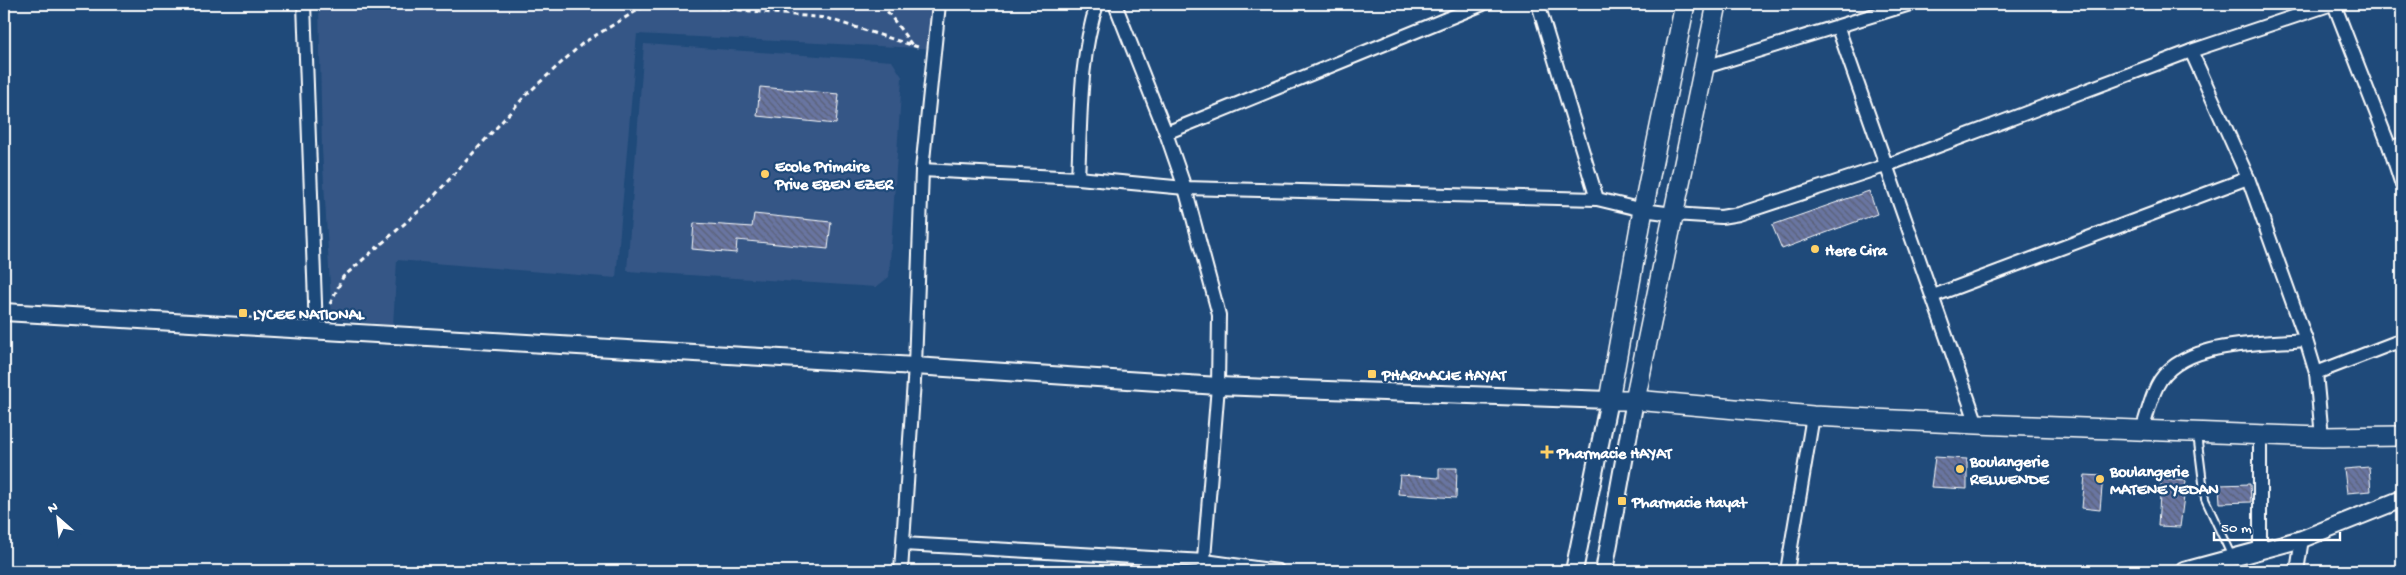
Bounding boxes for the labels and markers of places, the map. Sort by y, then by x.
place label: Ecole Primaire Prive EBEN EZER [774,159,895,196]
marker: Ecole Primaire Prive EBEN EZER [759,168,771,180]
marker: Here Cira [1809,243,1821,255]
place label: Here Cira [1825,243,1888,262]
marker: LYCEE NATIONAL [237,307,249,319]
place label: LYCEE NATIONAL [253,307,365,326]
marker: PHARMACIE HAYAT [1366,368,1378,380]
place label: PHARMACIE HAYAT [1381,368,1508,387]
marker: Pharmacie HAYAT [1541,446,1553,458]
place label: Pharmacie HAYAT [1556,446,1674,465]
place label: Boulangerie RELWENDE [1969,454,2050,491]
marker: Boulangerie RELWENDE [1954,463,1966,475]
place label: Boulangerie MATENE YEDAN [2109,464,2219,501]
marker: Boulangerie MATENE YEDAN [2094,473,2106,485]
marker: Pharmacie Hayat [1616,495,1628,507]
place label: Pharmacie Hayat [1631,495,1748,514]

